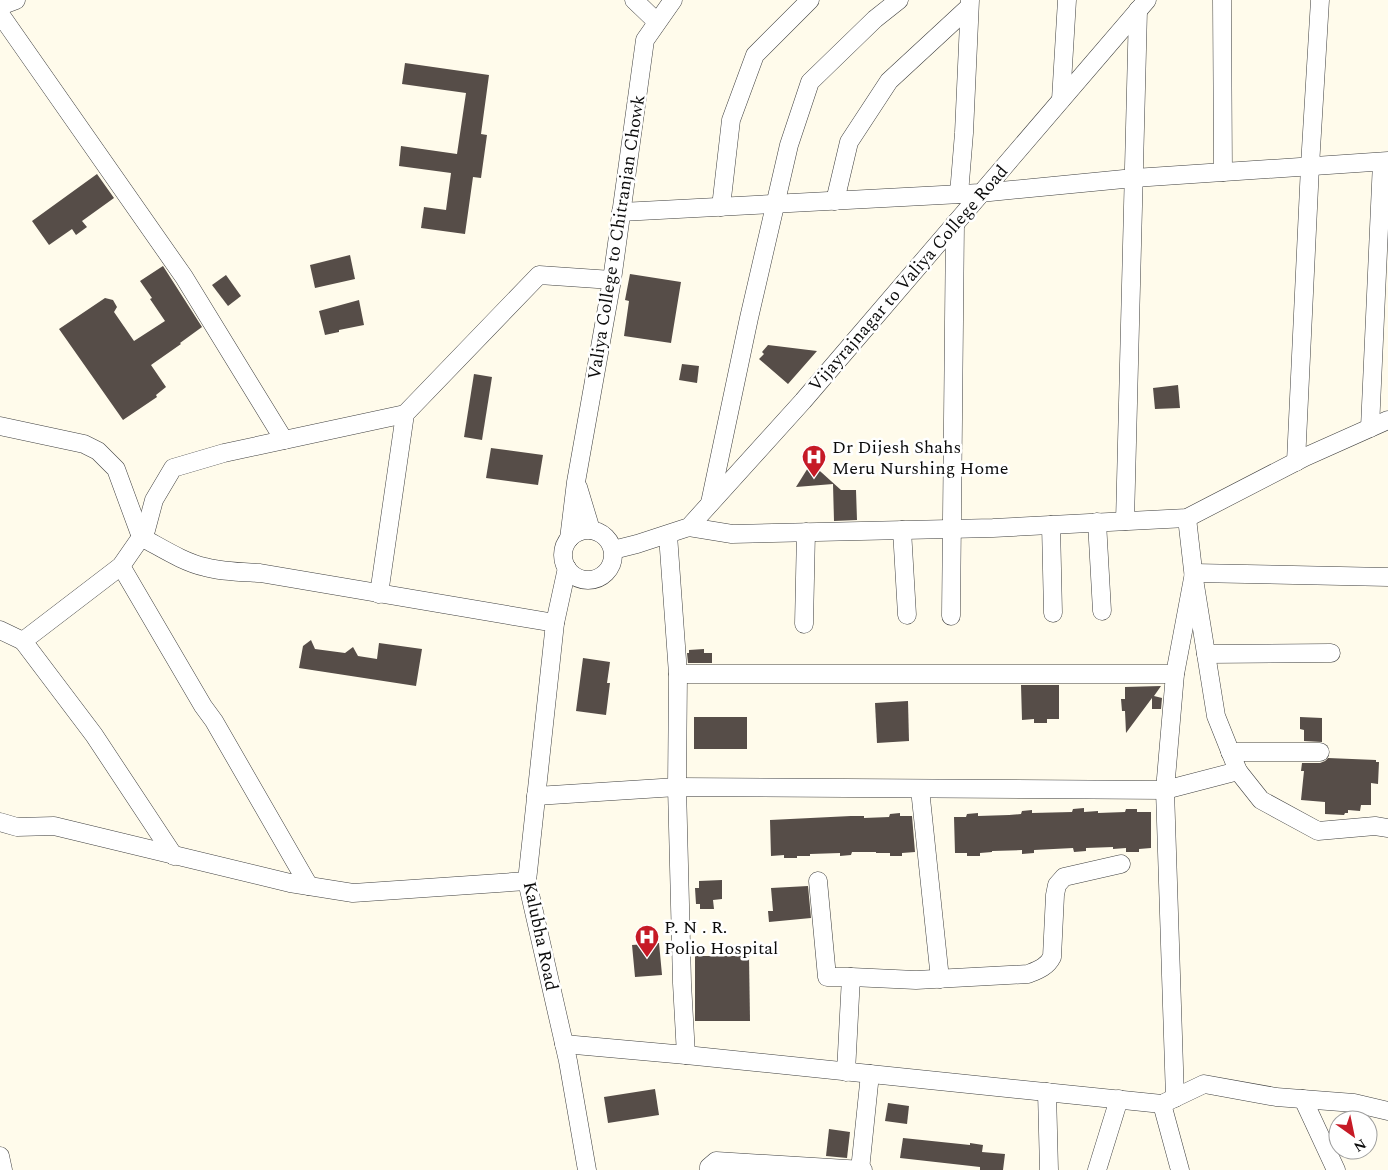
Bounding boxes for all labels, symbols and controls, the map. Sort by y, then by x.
street label: Valiya College to Chitranjan Chowk [581,93,652,381]
street label: Vijayrajnagar to Valiya College Road [802,159,1015,398]
place label: Dr Dijesh Shahs Meru Nurshing Home [832,434,1008,482]
hospital icon: Dr Dijesh Shahs Meru Nurshing Home [801,444,827,478]
street label: Kalubha Road [516,879,565,993]
place label: P. N . R. Polio Hospital [664,914,778,962]
hospital icon: P. N . R. Polio Hospital [634,924,660,958]
north arrow [1328,1110,1378,1160]
text: N [1349,1134,1370,1157]

